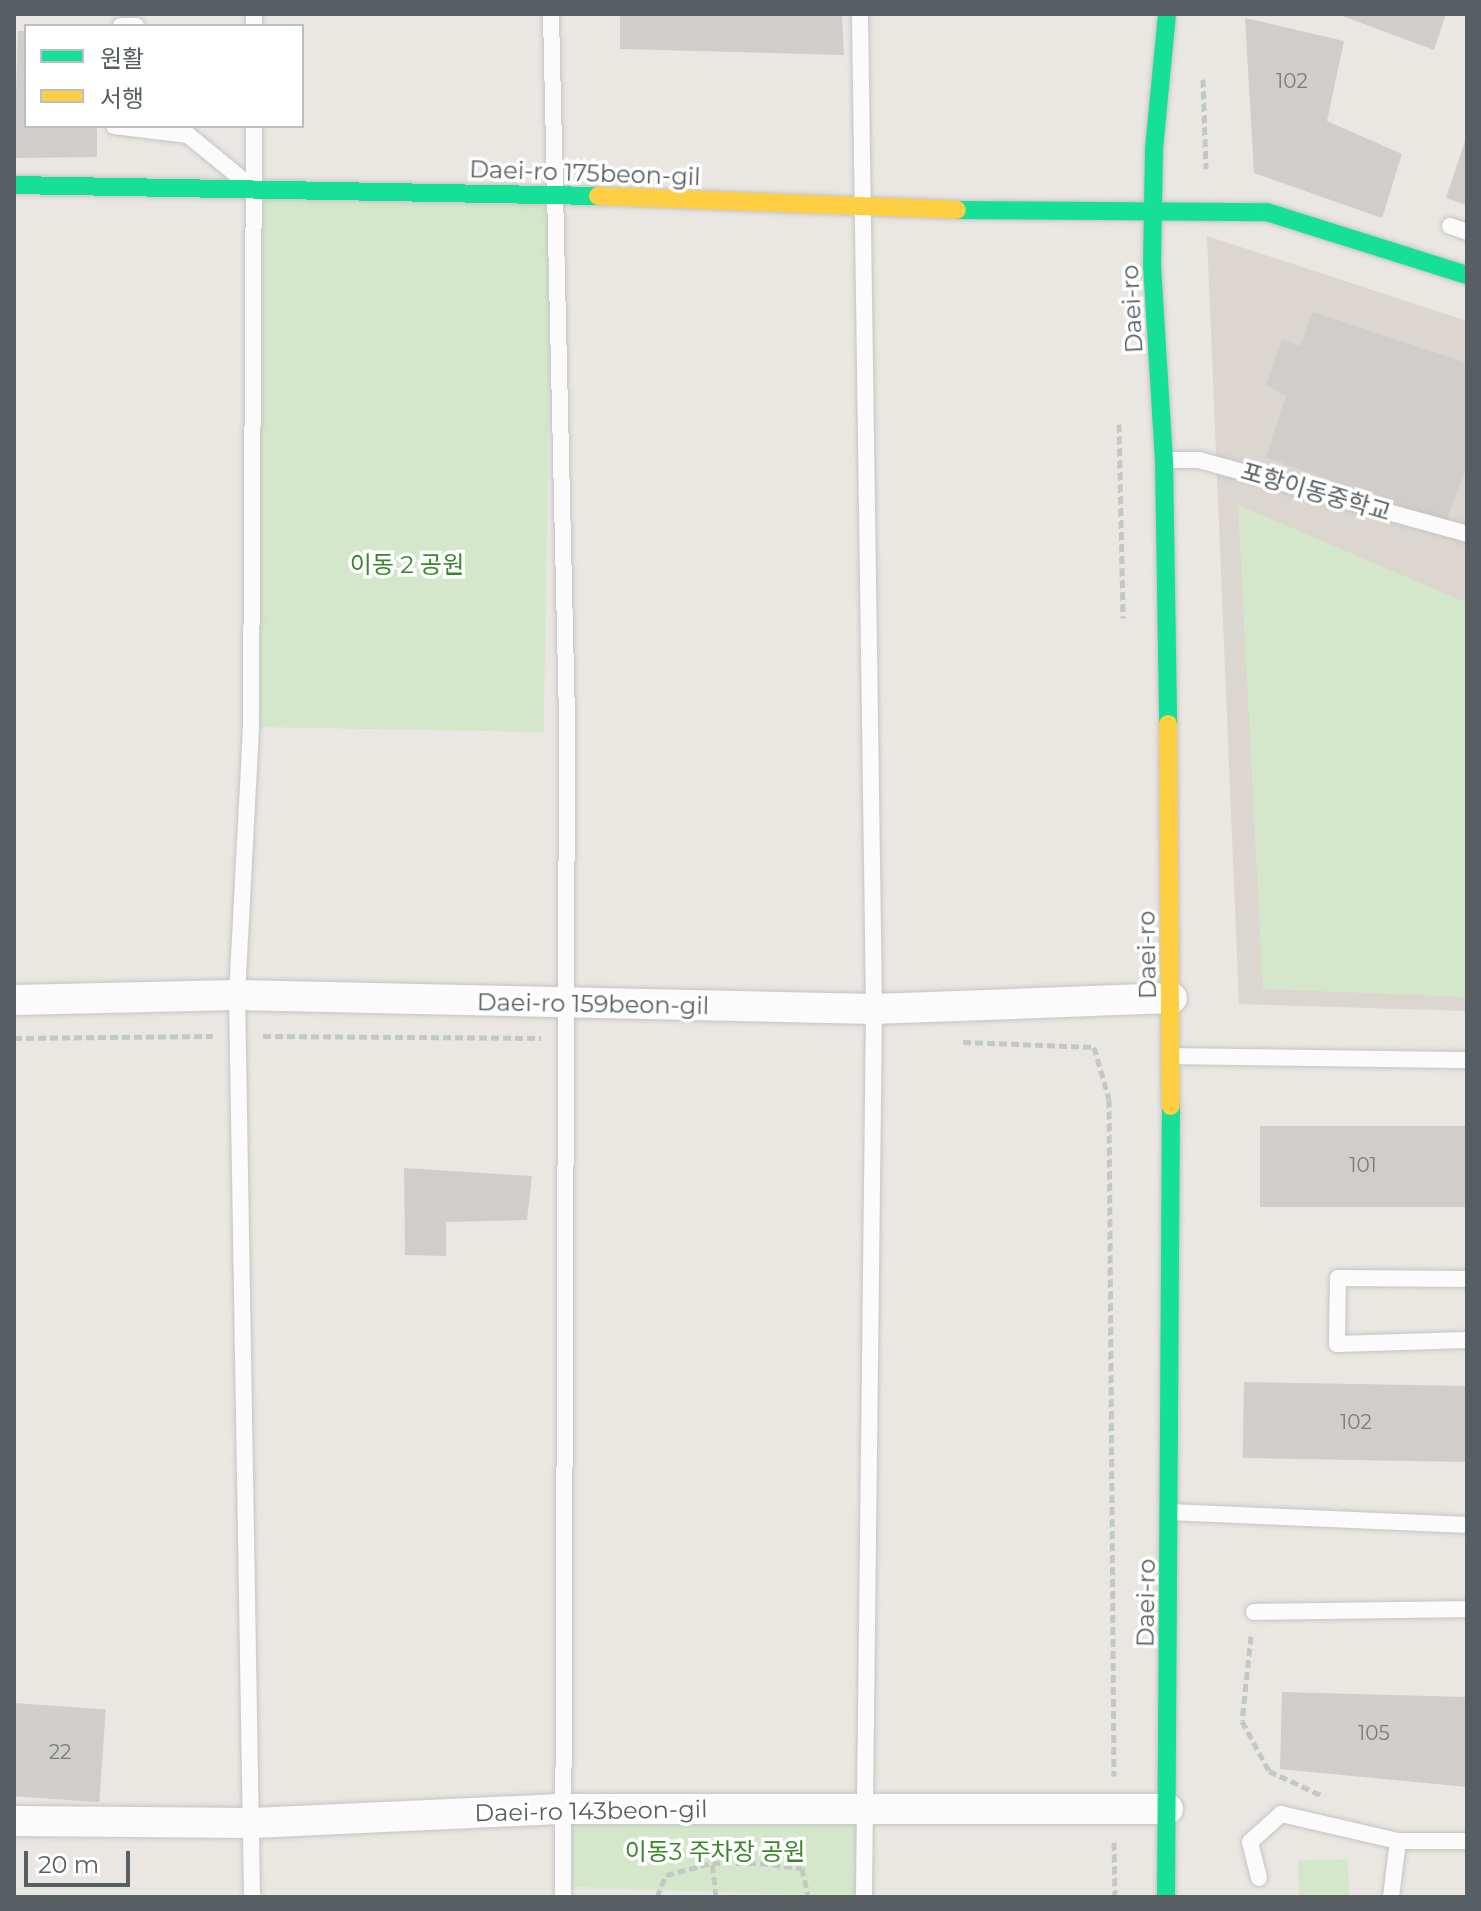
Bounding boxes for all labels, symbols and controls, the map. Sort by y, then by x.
legend [24,24,304,128]
text: 원활 [100,44,144,73]
house number: 102 [1276,69,1308,93]
text: 서행 [100,84,144,113]
street label: Daei-ro 175beon-gil [469,155,701,191]
street label: Daei-ro [1115,264,1149,354]
street label: 포항이동중학교 [1238,457,1394,527]
park label: 이동 2 공원 [350,551,464,579]
street label: Daei-ro [1132,911,1162,999]
street label: Daei-ro 159beon-gil [477,988,709,1020]
house number: 101 [1349,1153,1377,1177]
house number: 102 [1340,1410,1372,1434]
street label: Daei-ro [1131,1559,1161,1647]
house number: 105 [1358,1721,1390,1745]
house number: 22 [49,1740,71,1764]
street label: Daei-ro 143beon-gil [474,1795,708,1827]
scale bar [28,1835,134,1885]
park label: 이동3 주차장 공원 [625,1838,805,1866]
text: 20 m [38,1850,99,1879]

